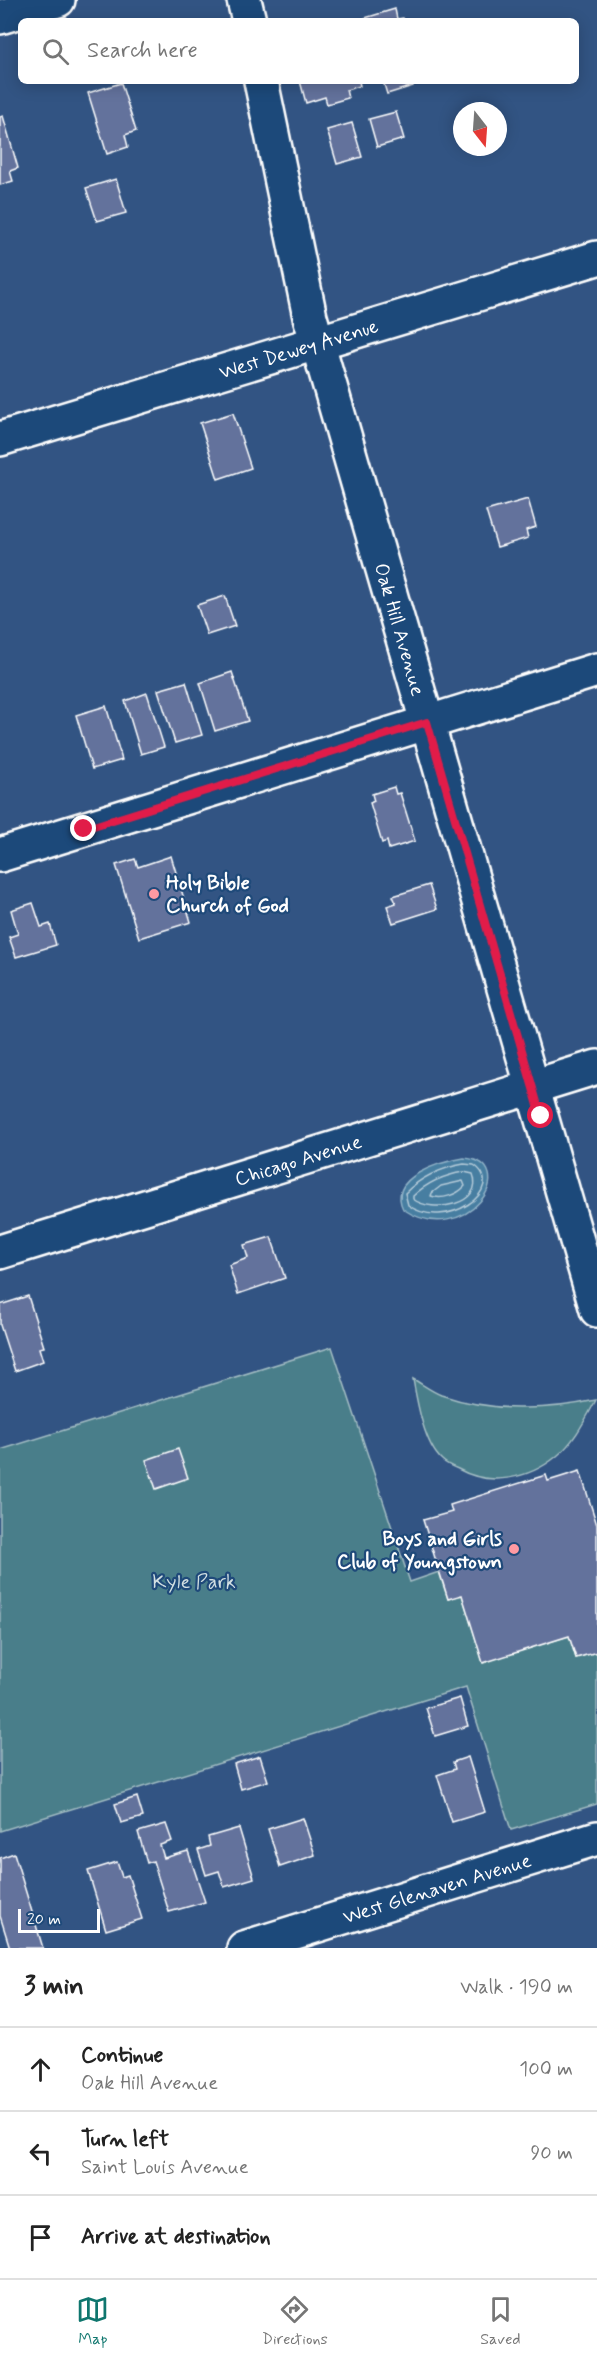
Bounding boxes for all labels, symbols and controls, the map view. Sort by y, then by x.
search box [18,18,579,84]
icon: search [39,35,72,68]
text: Search here [87,37,198,65]
north arrow [453,102,507,156]
street label: West Dewey Avenue [216,313,382,387]
street label: Oak Hill Avenue [367,560,431,699]
route end [70,815,96,841]
place label: Holy Bible Church of God [166,870,289,920]
marker: Holy Bible Church of God [147,887,161,901]
route start [527,1102,553,1128]
street label: Chicago Avenue [232,1129,365,1193]
place label: Boys and Girls Club of Youngstown [337,1526,502,1576]
marker: Boys and Girls Club of Youngstown [507,1542,521,1556]
park label: Kyle Park [152,1569,236,1596]
street label: West Glenaven Avenue [340,1847,535,1931]
scale bar [18,1906,100,1934]
text: 20 m [27,1909,61,1930]
text: 3 min [24,1970,84,2004]
text: Walk · 190 m [460,1974,573,2001]
text: Continue [81,2042,163,2070]
icon: ahead [24,2053,57,2086]
text: 100 m [519,2056,573,2083]
text: Oak Hill Avenue [81,2070,218,2097]
text: Turn left [81,2126,169,2154]
icon: left [24,2137,57,2170]
text: 90 m [530,2140,573,2167]
text: Saint Louis Avenue [81,2154,249,2181]
icon: arrive [24,2221,57,2254]
text: Arrive at destination [81,2223,271,2251]
tab: Map [76,2293,109,2350]
tab: Directions [262,2293,328,2350]
tab: Saved [480,2293,521,2350]

